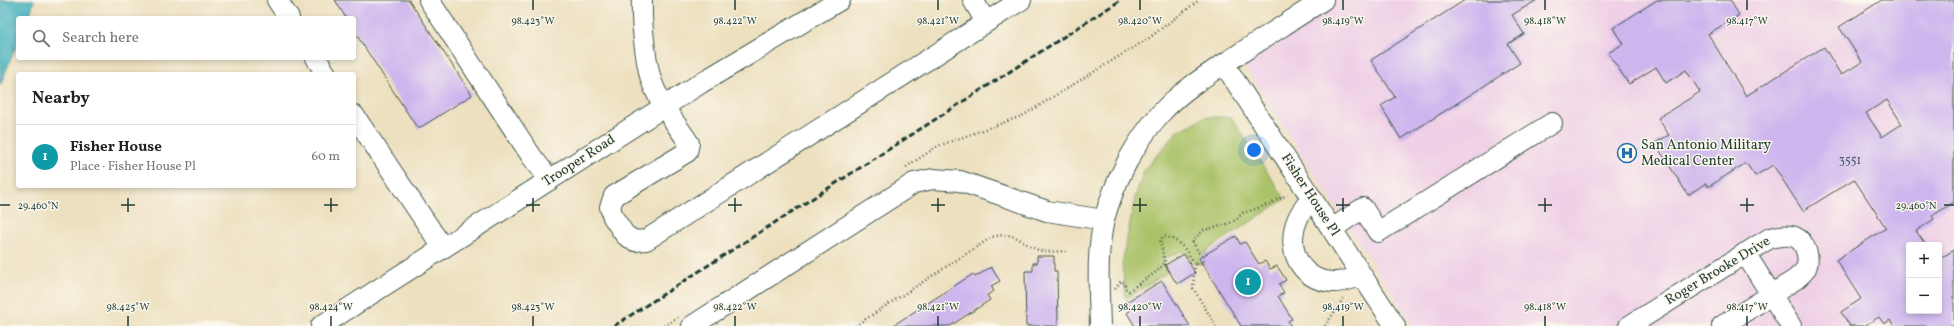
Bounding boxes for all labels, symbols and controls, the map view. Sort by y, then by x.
text: 98.423°W [511,14,555,28]
text: 98.422°W [713,14,757,28]
text: 98.421°W [917,14,959,28]
text: 98.420°W [1118,14,1162,28]
text: 98.419°W [1322,14,1364,28]
text: 98.418°W [1524,14,1566,28]
text: 98.417°W [1726,14,1768,28]
search box [16,16,356,60]
icon: search [30,27,52,49]
text: Search here [62,28,139,49]
text: Nearby [32,87,90,110]
street label: Trooper Road [539,130,619,192]
place label: San Antonio Military Medical Center [1641,136,1772,171]
text: Fisher House [70,137,162,158]
your location [1244,140,1264,160]
hospital icon: San Antonio Military Medical Center [1616,142,1638,164]
text: 1 [42,148,48,166]
text: 60 m [312,148,340,166]
street label: Fisher House Pl [1276,150,1344,240]
house number: 3551 [1839,153,1861,169]
text: Place · Fisher House Pl [70,158,196,176]
text: 29.460°N [18,199,59,213]
text: 29.460°N [1896,199,1937,213]
street label: Roger Brooke Drive [1662,232,1774,310]
map controls [1906,242,1942,314]
button: + [1906,242,1942,278]
pin: 1 [1235,267,1261,297]
button: − [1906,278,1942,314]
text: 98.425°W [106,300,150,314]
text: 98.424°W [309,300,353,314]
text: 98.423°W [511,300,555,314]
text: 98.422°W [713,300,757,314]
text: 98.421°W [917,300,959,314]
text: 98.420°W [1118,300,1162,314]
text: 98.419°W [1322,300,1364,314]
text: 98.418°W [1524,300,1566,314]
text: 98.417°W [1726,300,1768,314]

